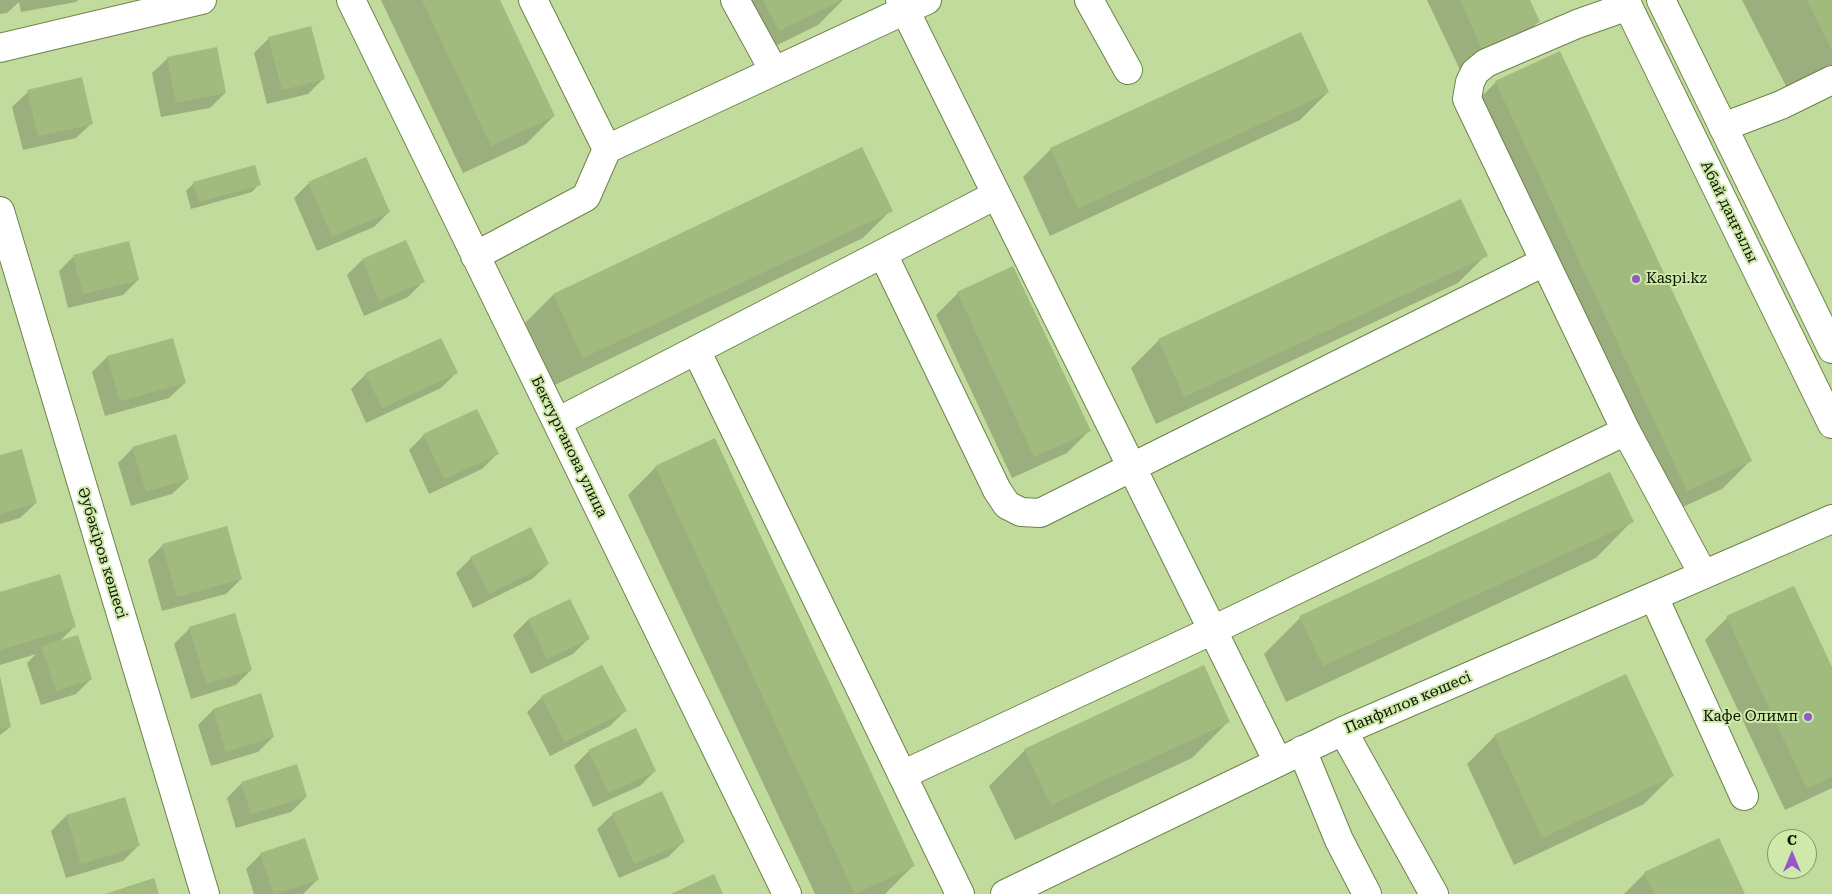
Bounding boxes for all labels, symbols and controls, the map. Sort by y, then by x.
street label: Абай даңғылы [1697,158,1761,266]
place label: Kaspi.kz [1646,270,1707,288]
marker: Kaspi.kz [1630,273,1642,285]
street label: Бектурганова улица [527,373,611,521]
street label: Әубәкіров көшесі [73,485,131,621]
street label: Панфилов көшесі [1342,668,1474,738]
place label: Кафе Олимп [1703,708,1798,726]
marker: Кафе Олимп [1802,711,1814,723]
north arrow [1767,829,1817,879]
text: С [1787,832,1797,848]

